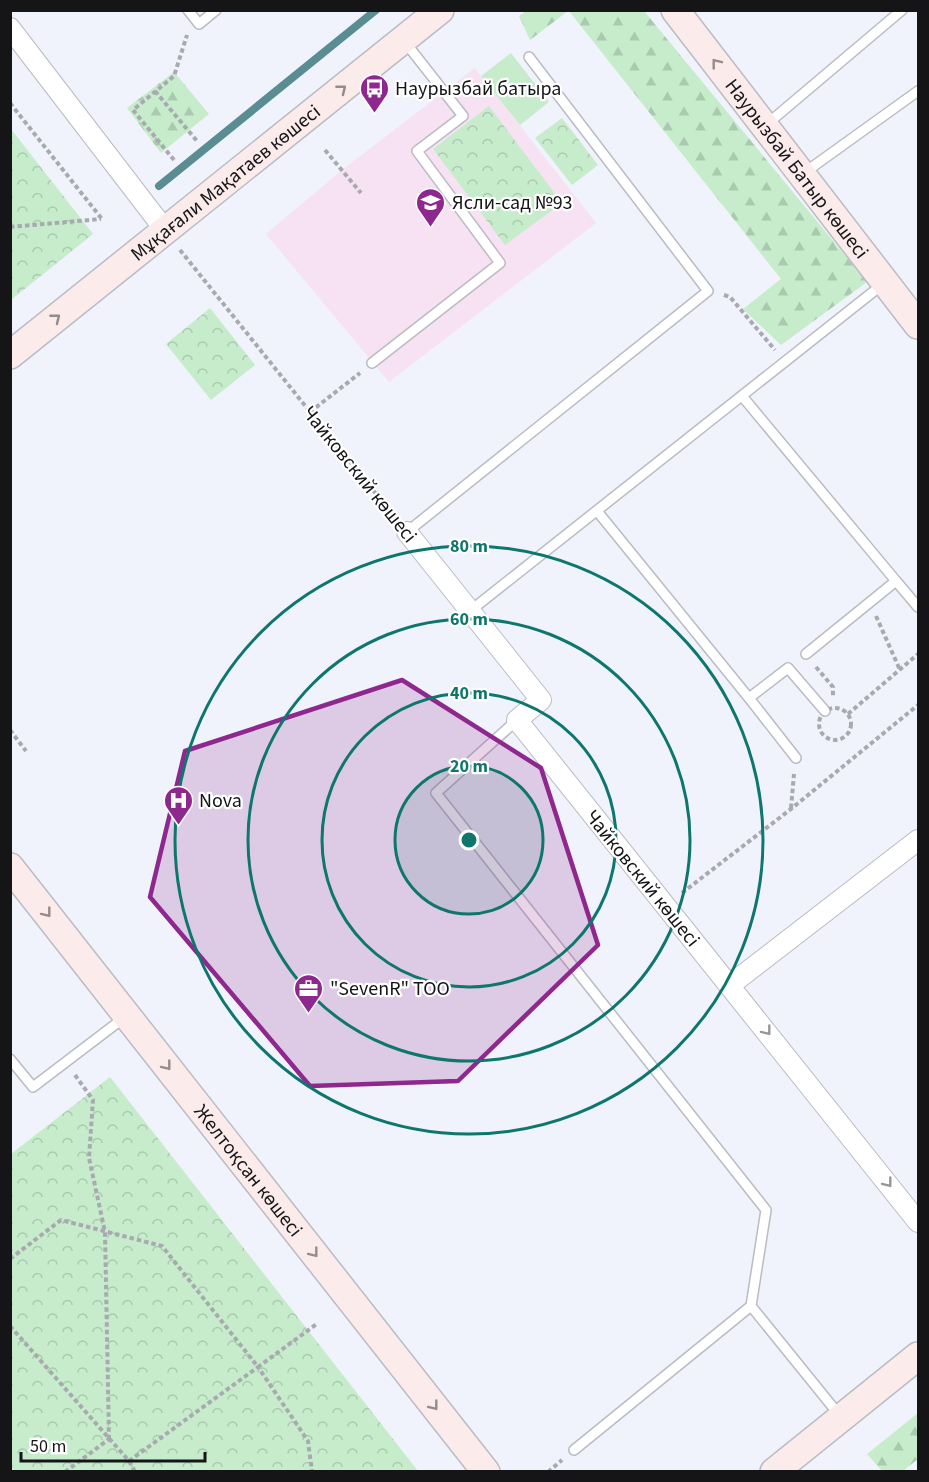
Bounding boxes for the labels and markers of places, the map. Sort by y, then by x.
bus stop icon: Наурызбай батыра [358,72,390,114]
place label: Наурызбай батыра [395,75,561,103]
school or university icon: Ясли-сад №93 [415,186,447,228]
place label: Ясли-сад №93 [452,189,573,217]
hospital icon: Nova [162,784,194,826]
place label: Nova [199,787,242,815]
centre of rings [459,830,479,850]
office icon: "SevenR" ТОО [293,972,325,1014]
place label: "SevenR" ТОО [330,975,450,1003]

